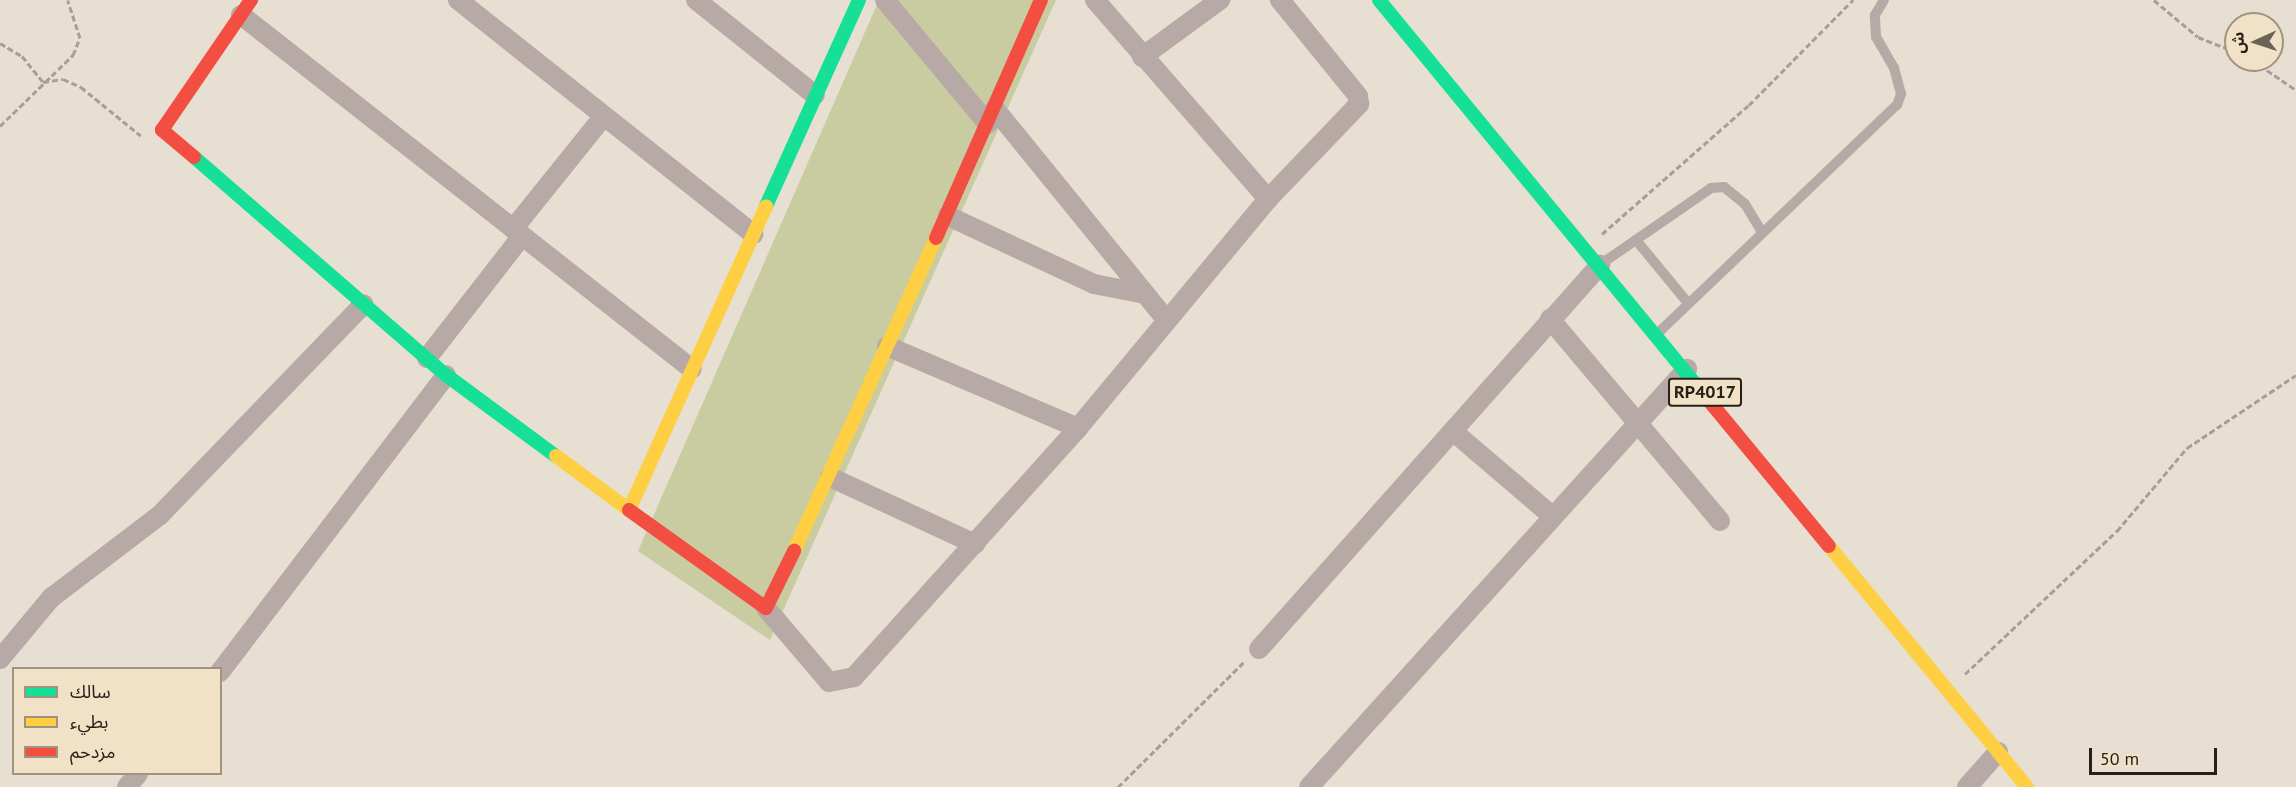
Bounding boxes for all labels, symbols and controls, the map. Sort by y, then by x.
north arrow [2224,12,2284,72]
text: ش [2227,31,2249,54]
road number: RP4017 [1668,377,1742,407]
legend [12,667,222,775]
text: سالك [70,680,111,703]
text: بطيء [70,710,108,733]
scale bar [2092,736,2220,774]
text: مزدحم [70,740,115,763]
text: 50 m [2100,747,2139,770]

